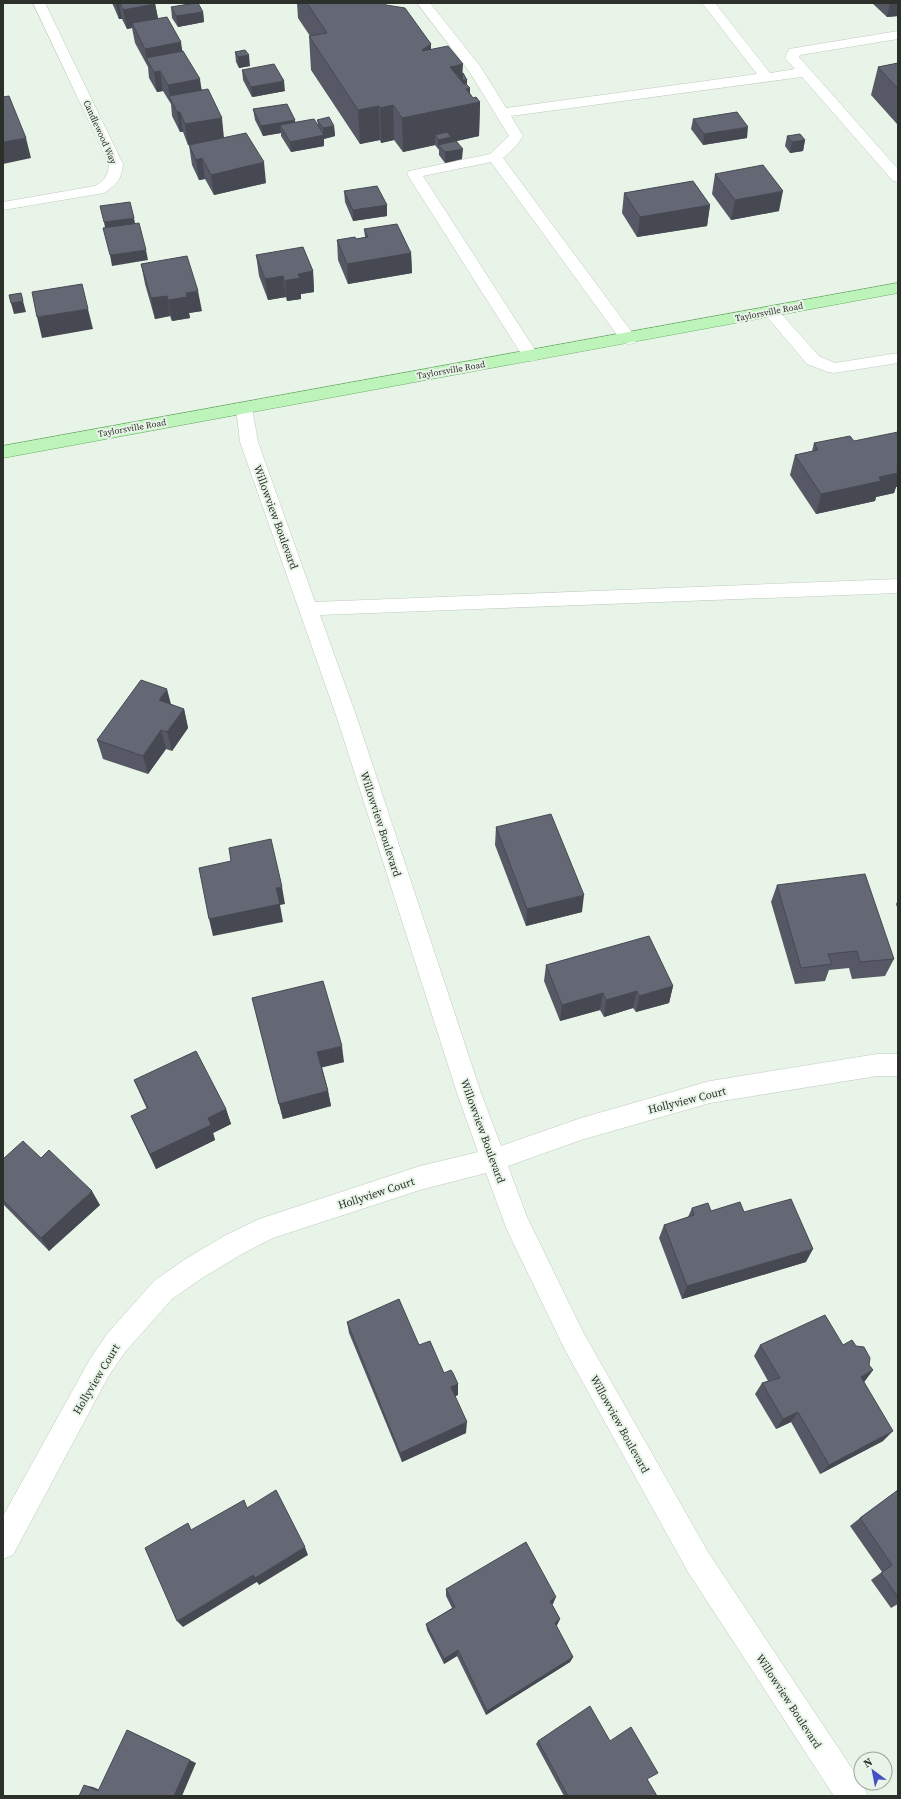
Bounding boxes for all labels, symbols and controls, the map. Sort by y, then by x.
street label: Candlewood Way [81,98,120,166]
street label: Taylorsville Road [734,300,804,324]
street label: Taylorsville Road [416,358,486,382]
street label: Taylorsville Road [97,416,167,440]
street label: Willowview Boulevard [250,463,302,572]
street label: Willowview Boulevard [356,770,405,879]
street label: Willowview Boulevard [457,1077,509,1186]
street label: Hollyview Court [647,1083,728,1117]
street label: Hollyview Court [336,1174,417,1213]
street label: Hollyview Court [70,1341,124,1417]
street label: Willowview Boulevard [586,1373,653,1477]
street label: Willowview Boulevard [752,1651,825,1752]
north arrow [853,1751,893,1791]
text: N [861,1754,875,1771]

